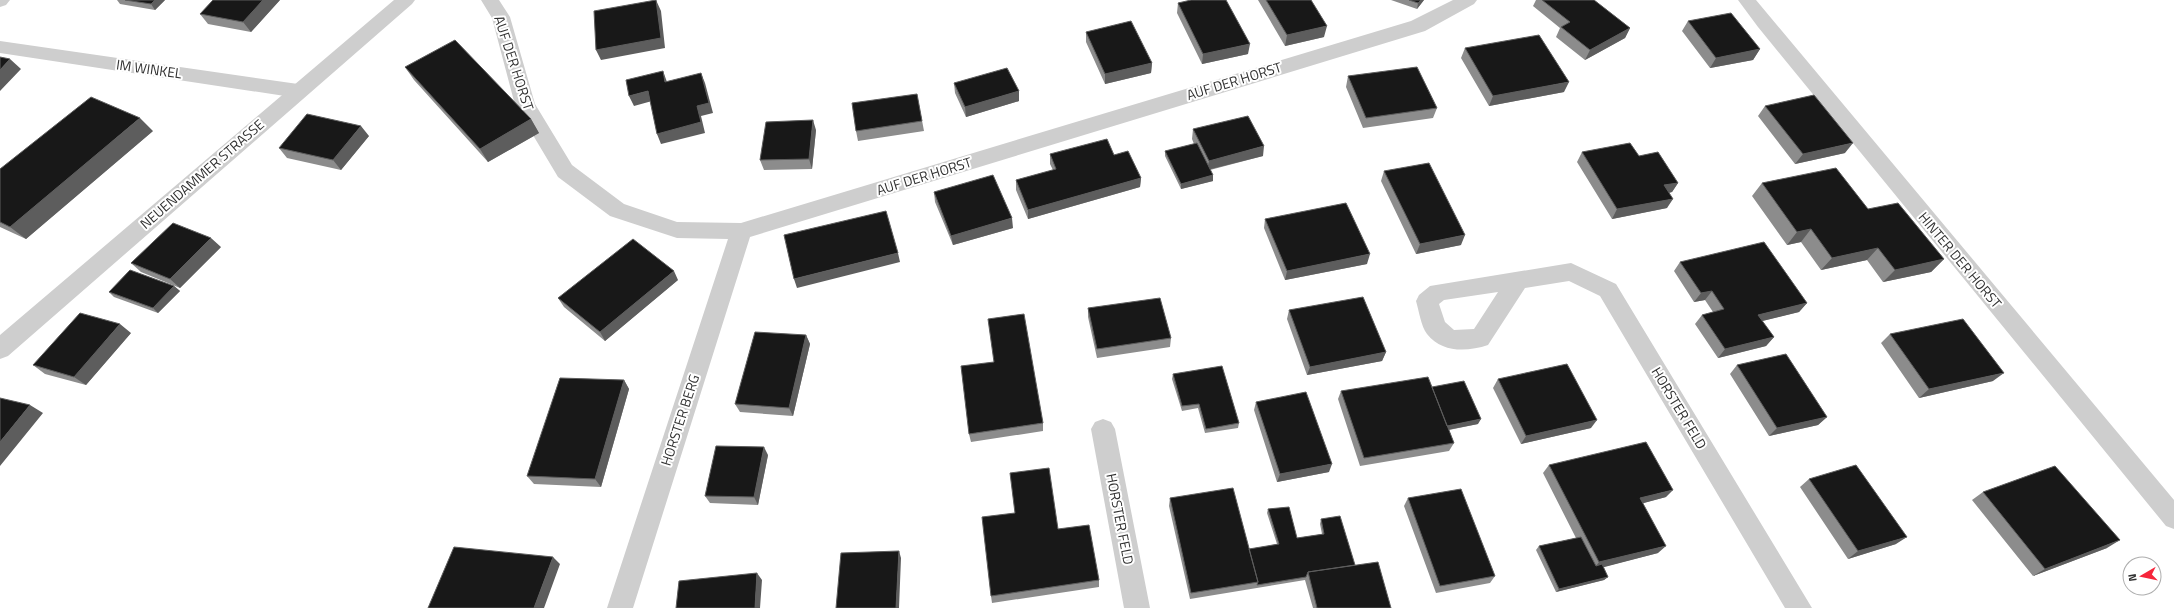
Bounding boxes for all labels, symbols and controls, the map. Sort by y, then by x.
street label: AUF DER HORST [489,13,540,114]
street label: IM WINKEL [115,54,184,84]
street label: AUF DER HORST [1184,56,1285,105]
street label: NEUENDAMMER STRASSE [135,114,268,233]
street label: AUF DER HORST [874,151,975,200]
street label: HINTER DER HORST [1914,207,2007,313]
street label: HORSTER FELD [1647,363,1712,453]
street label: HORSTER BERG [655,371,704,468]
street label: HORSTER FELD [1101,471,1140,566]
north arrow [2122,556,2162,596]
text: N [2124,573,2141,583]

